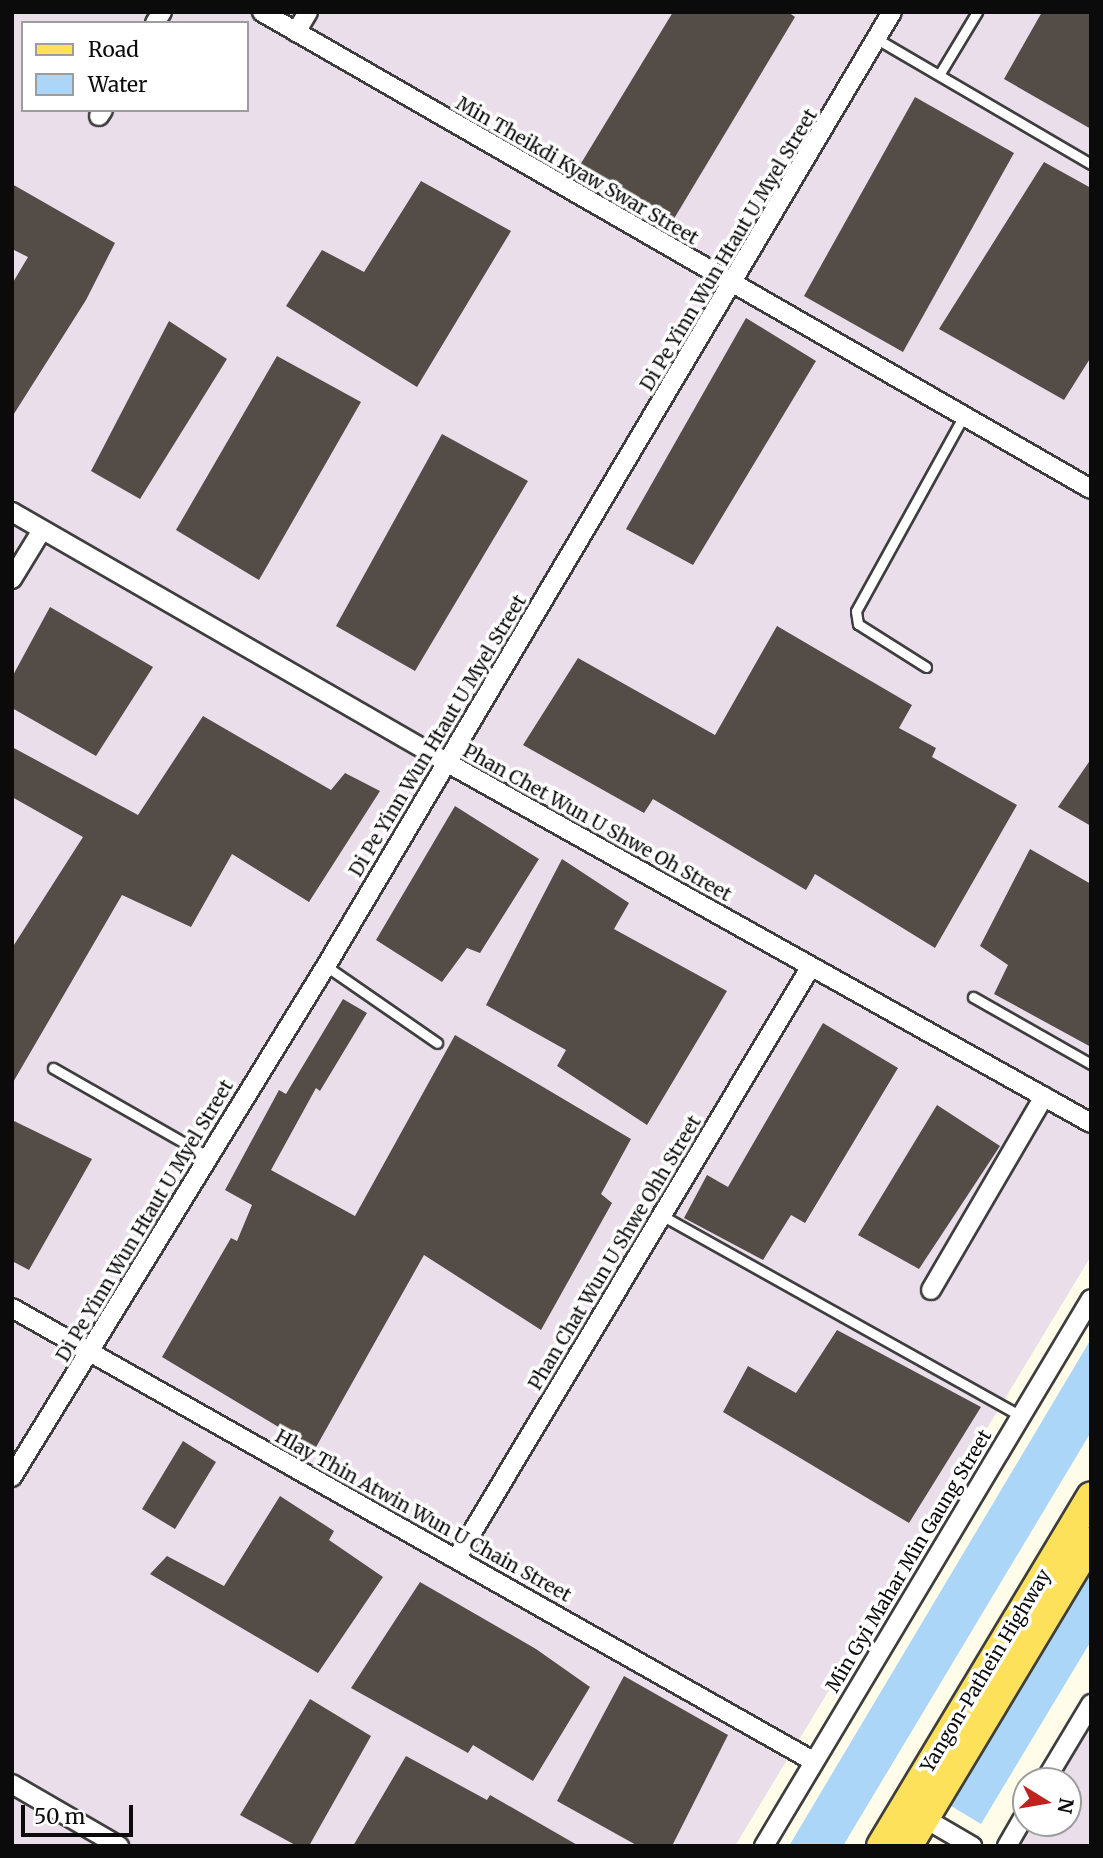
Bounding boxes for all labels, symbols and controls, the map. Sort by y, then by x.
legend [21,21,248,112]
text: Road [88,36,139,63]
text: Water [88,71,147,98]
street label: Min Theikdi Kyaw Swar Street [452,92,702,250]
street label: Di Pe Yinn Wun Htaut U Myel Street [636,105,822,395]
street label: Di Pe Yinn Wun Htaut U Myel Street [345,591,531,881]
street label: Phan Chet Wun U Shwe Oh Street [459,740,735,906]
street label: Di Pe Yinn Wun Htaut U Myel Street [52,1076,238,1366]
street label: Phan Chat Wun U Shwe Ohh Street [524,1112,706,1394]
street label: Hlay Thin Atwin Wun U Chain Street [271,1425,575,1607]
street label: Min Gyi Mahar Min Gaung Street [821,1426,997,1696]
street label: Yangon-Pathein Highway [916,1565,1056,1777]
north arrow [1012,1767,1082,1837]
scale bar [24,1792,136,1836]
text: N [1052,1796,1079,1815]
text: 50 m [34,1803,85,1830]

